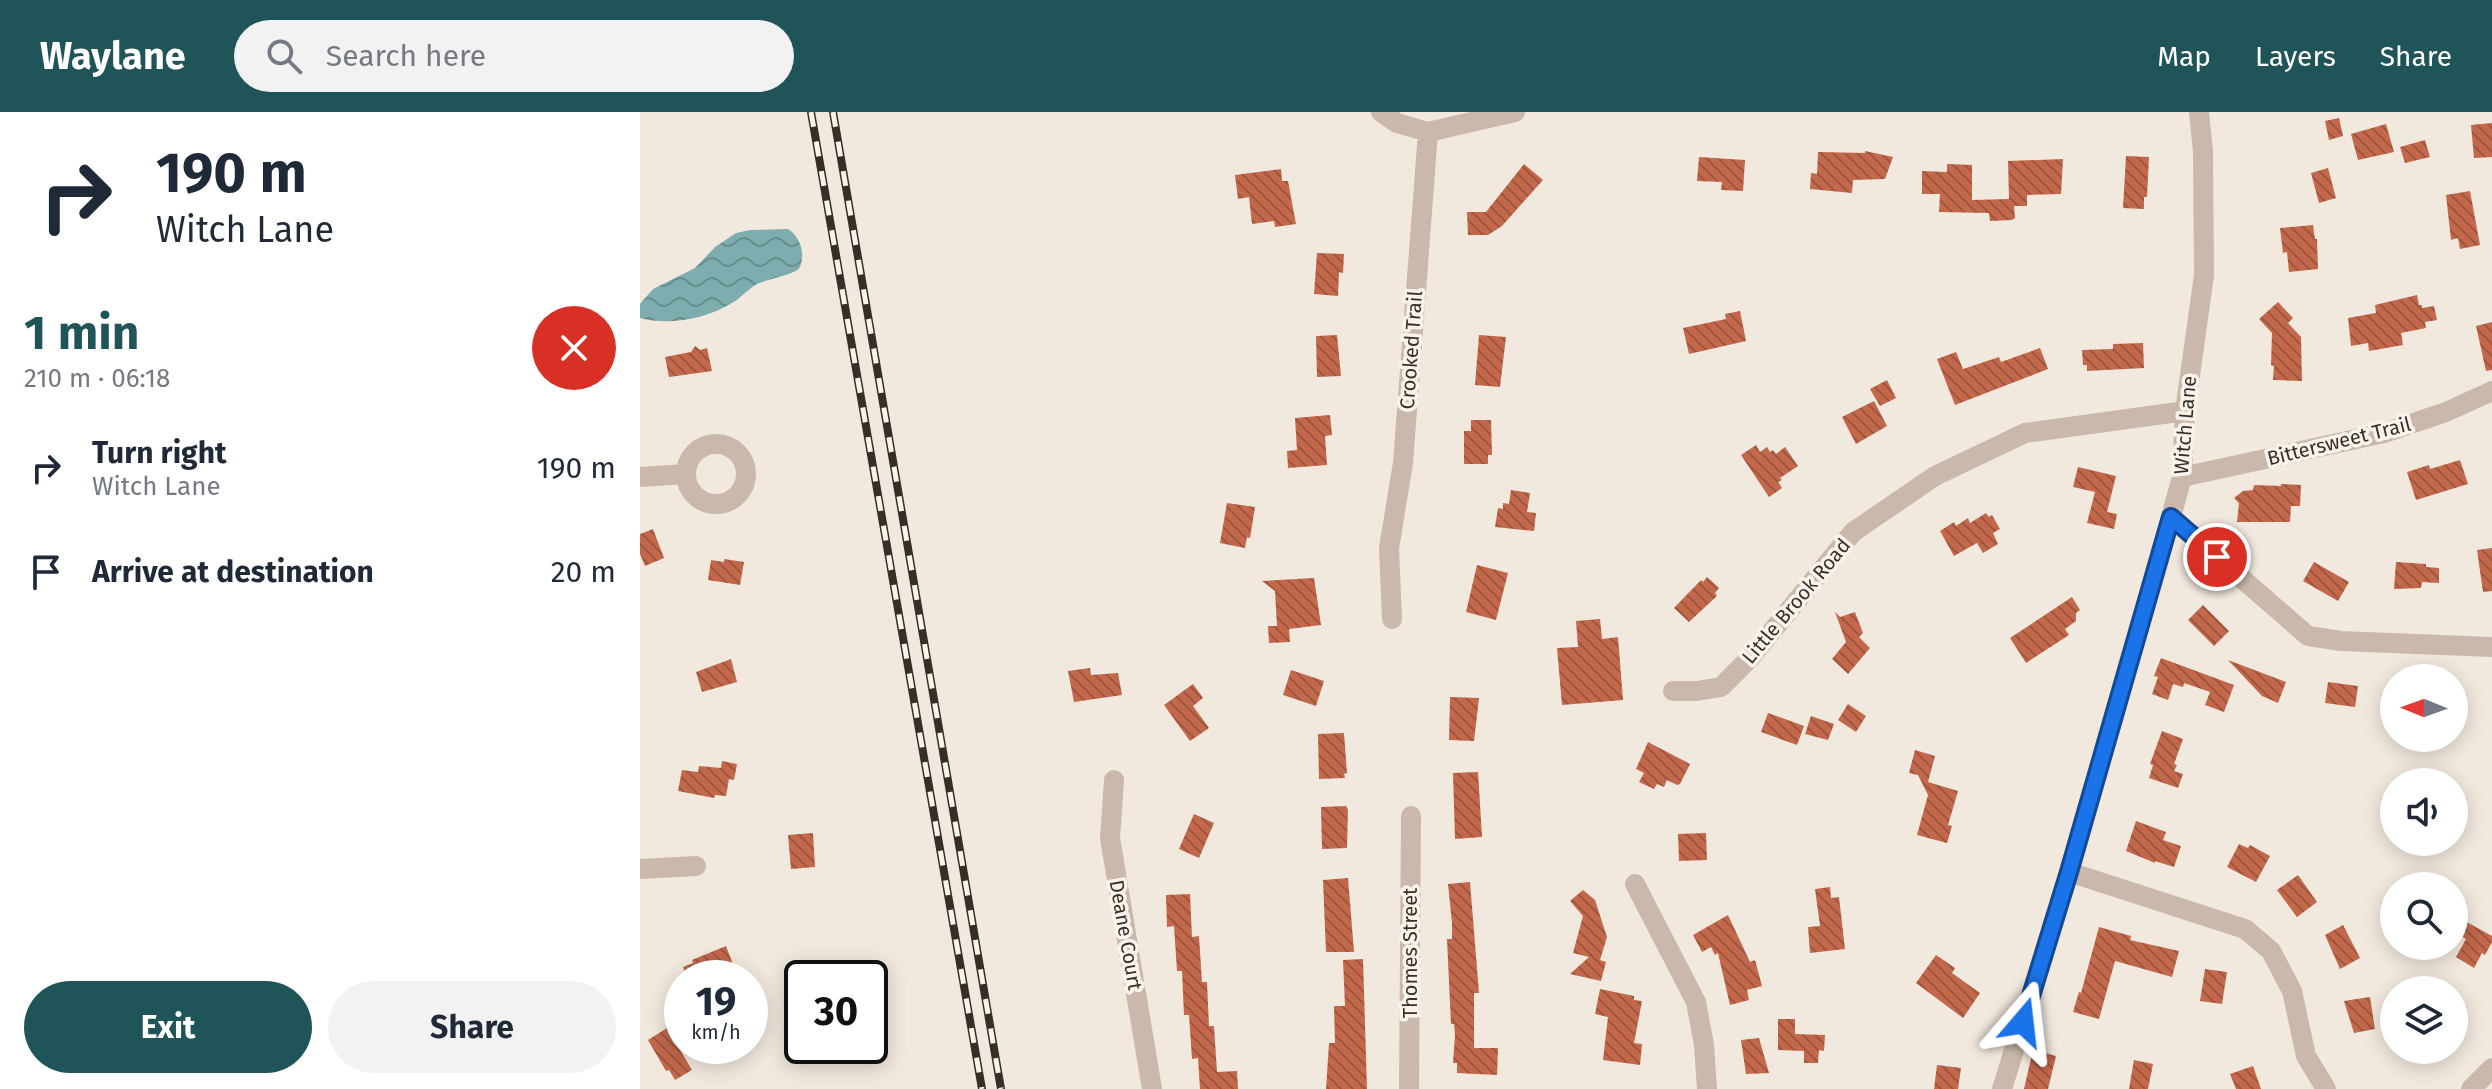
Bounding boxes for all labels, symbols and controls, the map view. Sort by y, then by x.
search box [234,20,794,92]
text: Waylane [40,33,186,79]
icon: search [262,34,306,78]
text: Search here [326,38,486,74]
text: Map [2157,40,2211,73]
text: Layers [2255,40,2336,73]
text: Share [2380,40,2452,73]
text: 190 m [156,140,307,207]
icon: right [24,144,128,248]
text: Witch Lane [156,208,334,252]
street label: Crooked Trail [1395,290,1427,410]
text: 1 min [24,304,139,362]
button: close [532,306,616,390]
text: 210 m · 06:18 [24,363,170,394]
street label: Witch Lane [2169,375,2201,475]
street label: Bittersweet Trail [2265,412,2413,470]
text: Turn right [92,435,227,471]
icon: right [24,446,68,490]
text: 190 m [537,450,616,486]
text: Witch Lane [92,471,221,502]
pin [2183,523,2251,591]
street label: Little Brook Road [1737,533,1855,669]
icon: arrive [2195,535,2239,579]
icon: arrive [24,550,68,594]
text: Arrive at destination [92,554,374,590]
text: 20 m [551,554,616,590]
north arrow [2380,664,2468,752]
map controls [2380,664,2468,1064]
button: sound [2380,768,2468,856]
button: search [2380,872,2468,960]
street label: Deane Court [1105,878,1148,993]
street label: Thomes Street [1398,887,1422,1018]
speed limit sign: 30 [784,960,888,1064]
button: layers [2380,976,2468,1064]
text: 19 [696,978,736,1026]
position arrow [1981,980,2065,1064]
button: Exit [24,981,312,1073]
button: Share [328,981,616,1073]
text: km/h [691,1020,741,1044]

